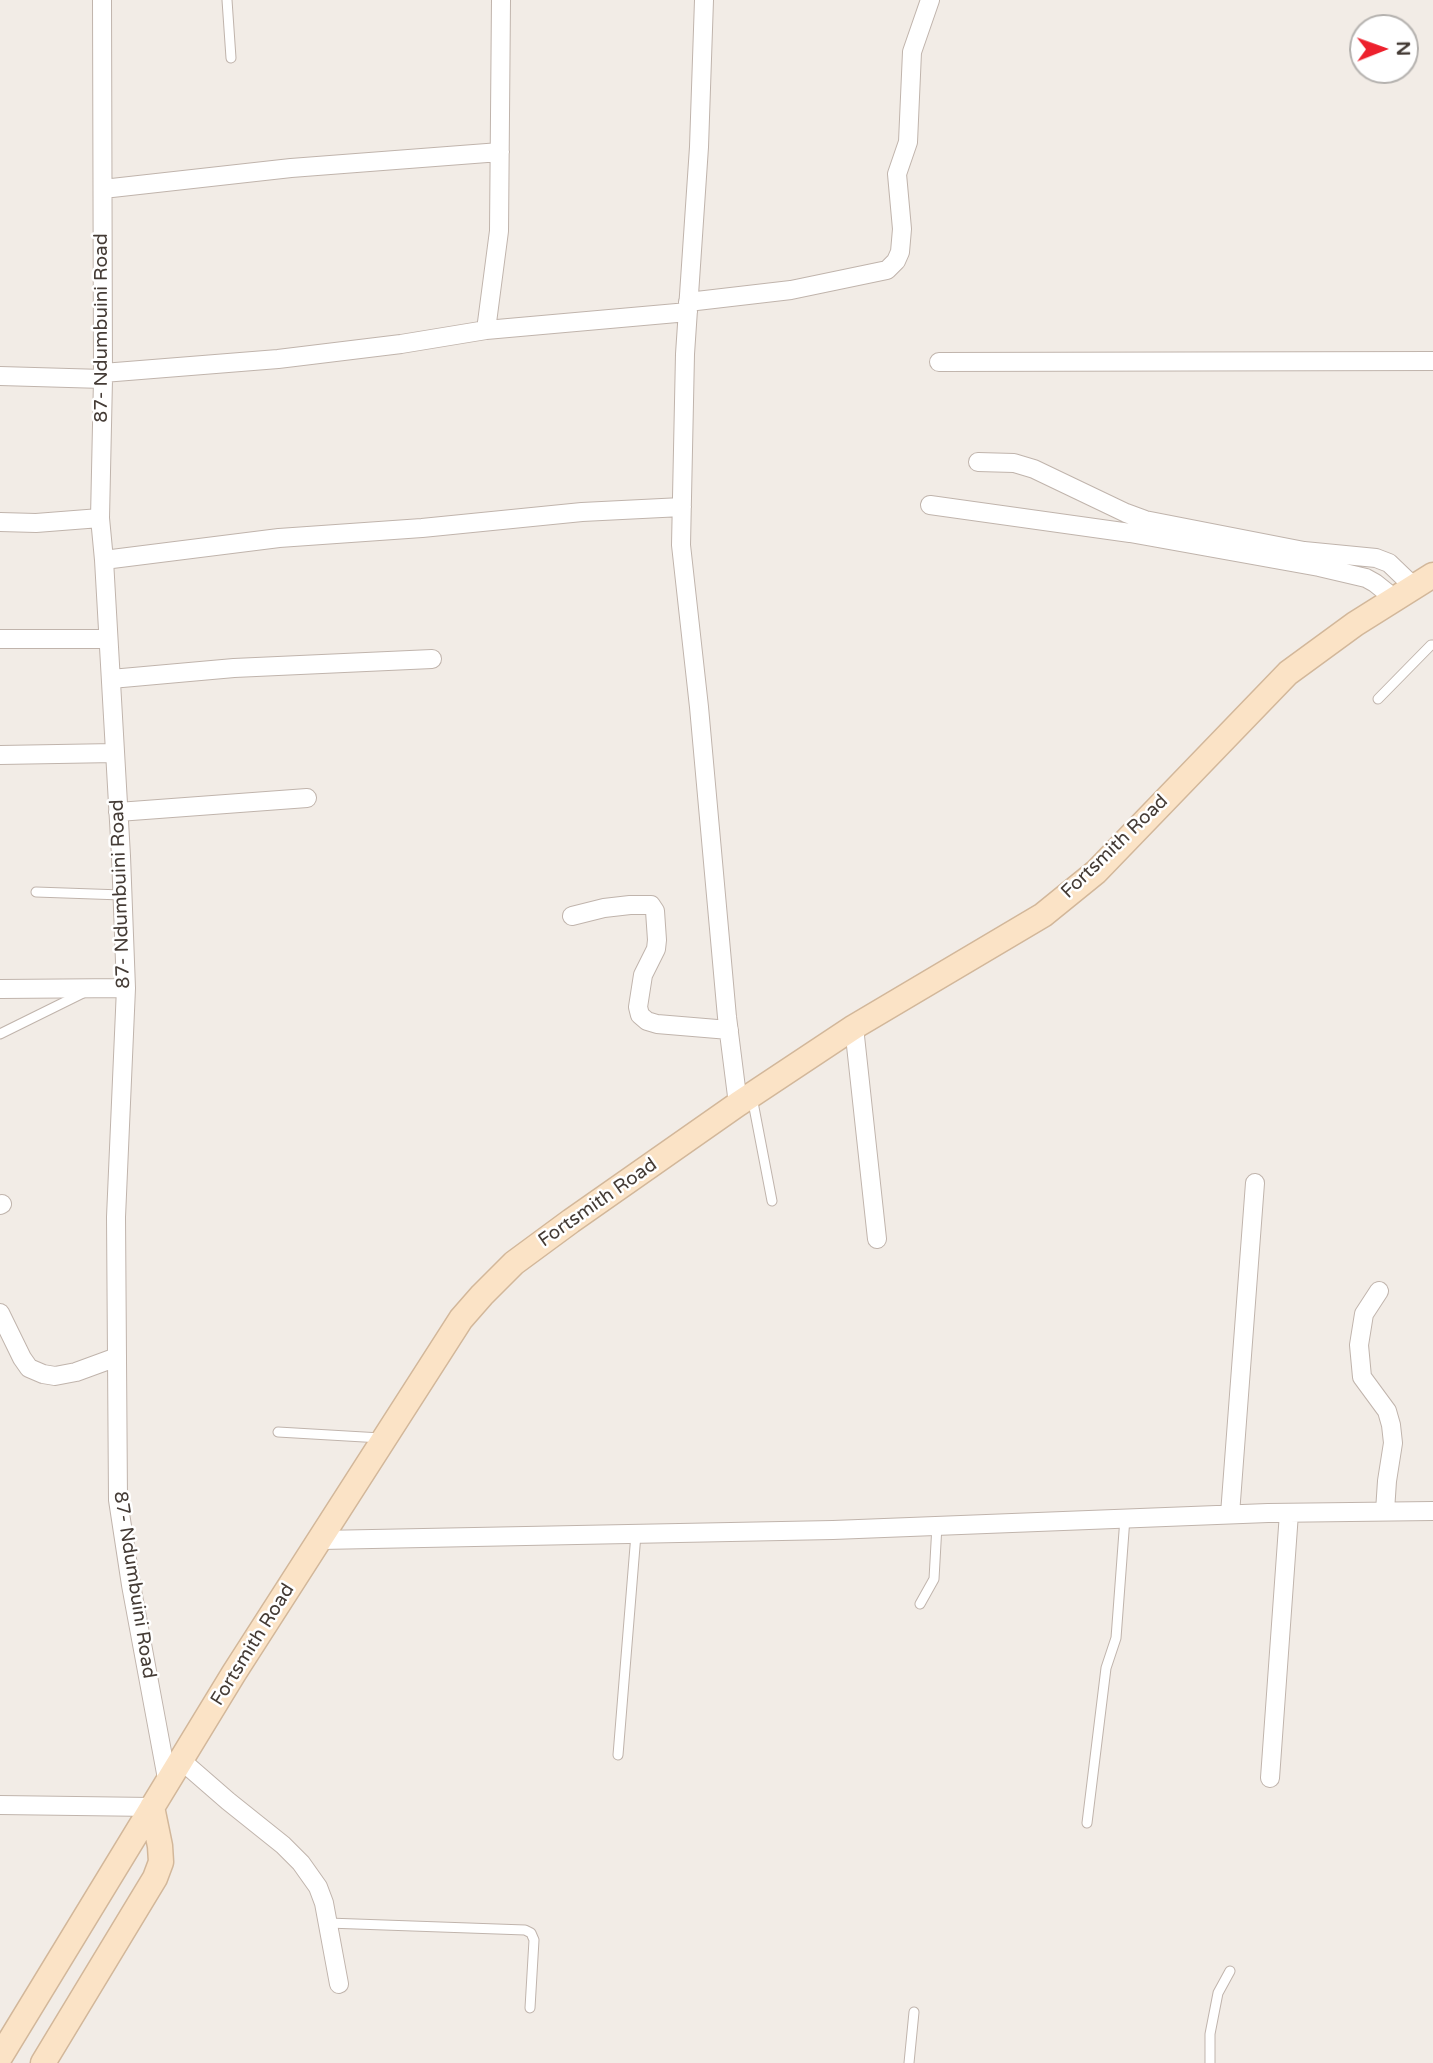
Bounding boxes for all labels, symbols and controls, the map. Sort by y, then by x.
north arrow [1349,14,1419,84]
text: N [1392,41,1414,56]
street label: 87- Ndumbuini Road [91,233,113,423]
street label: Fortsmith Road [1057,790,1173,904]
street label: 87- Ndumbuini Road [106,799,136,989]
street label: Fortsmith Road [534,1154,662,1252]
street label: 87- Ndumbuini Road [108,1490,160,1680]
street label: Fortsmith Road [206,1580,300,1710]

